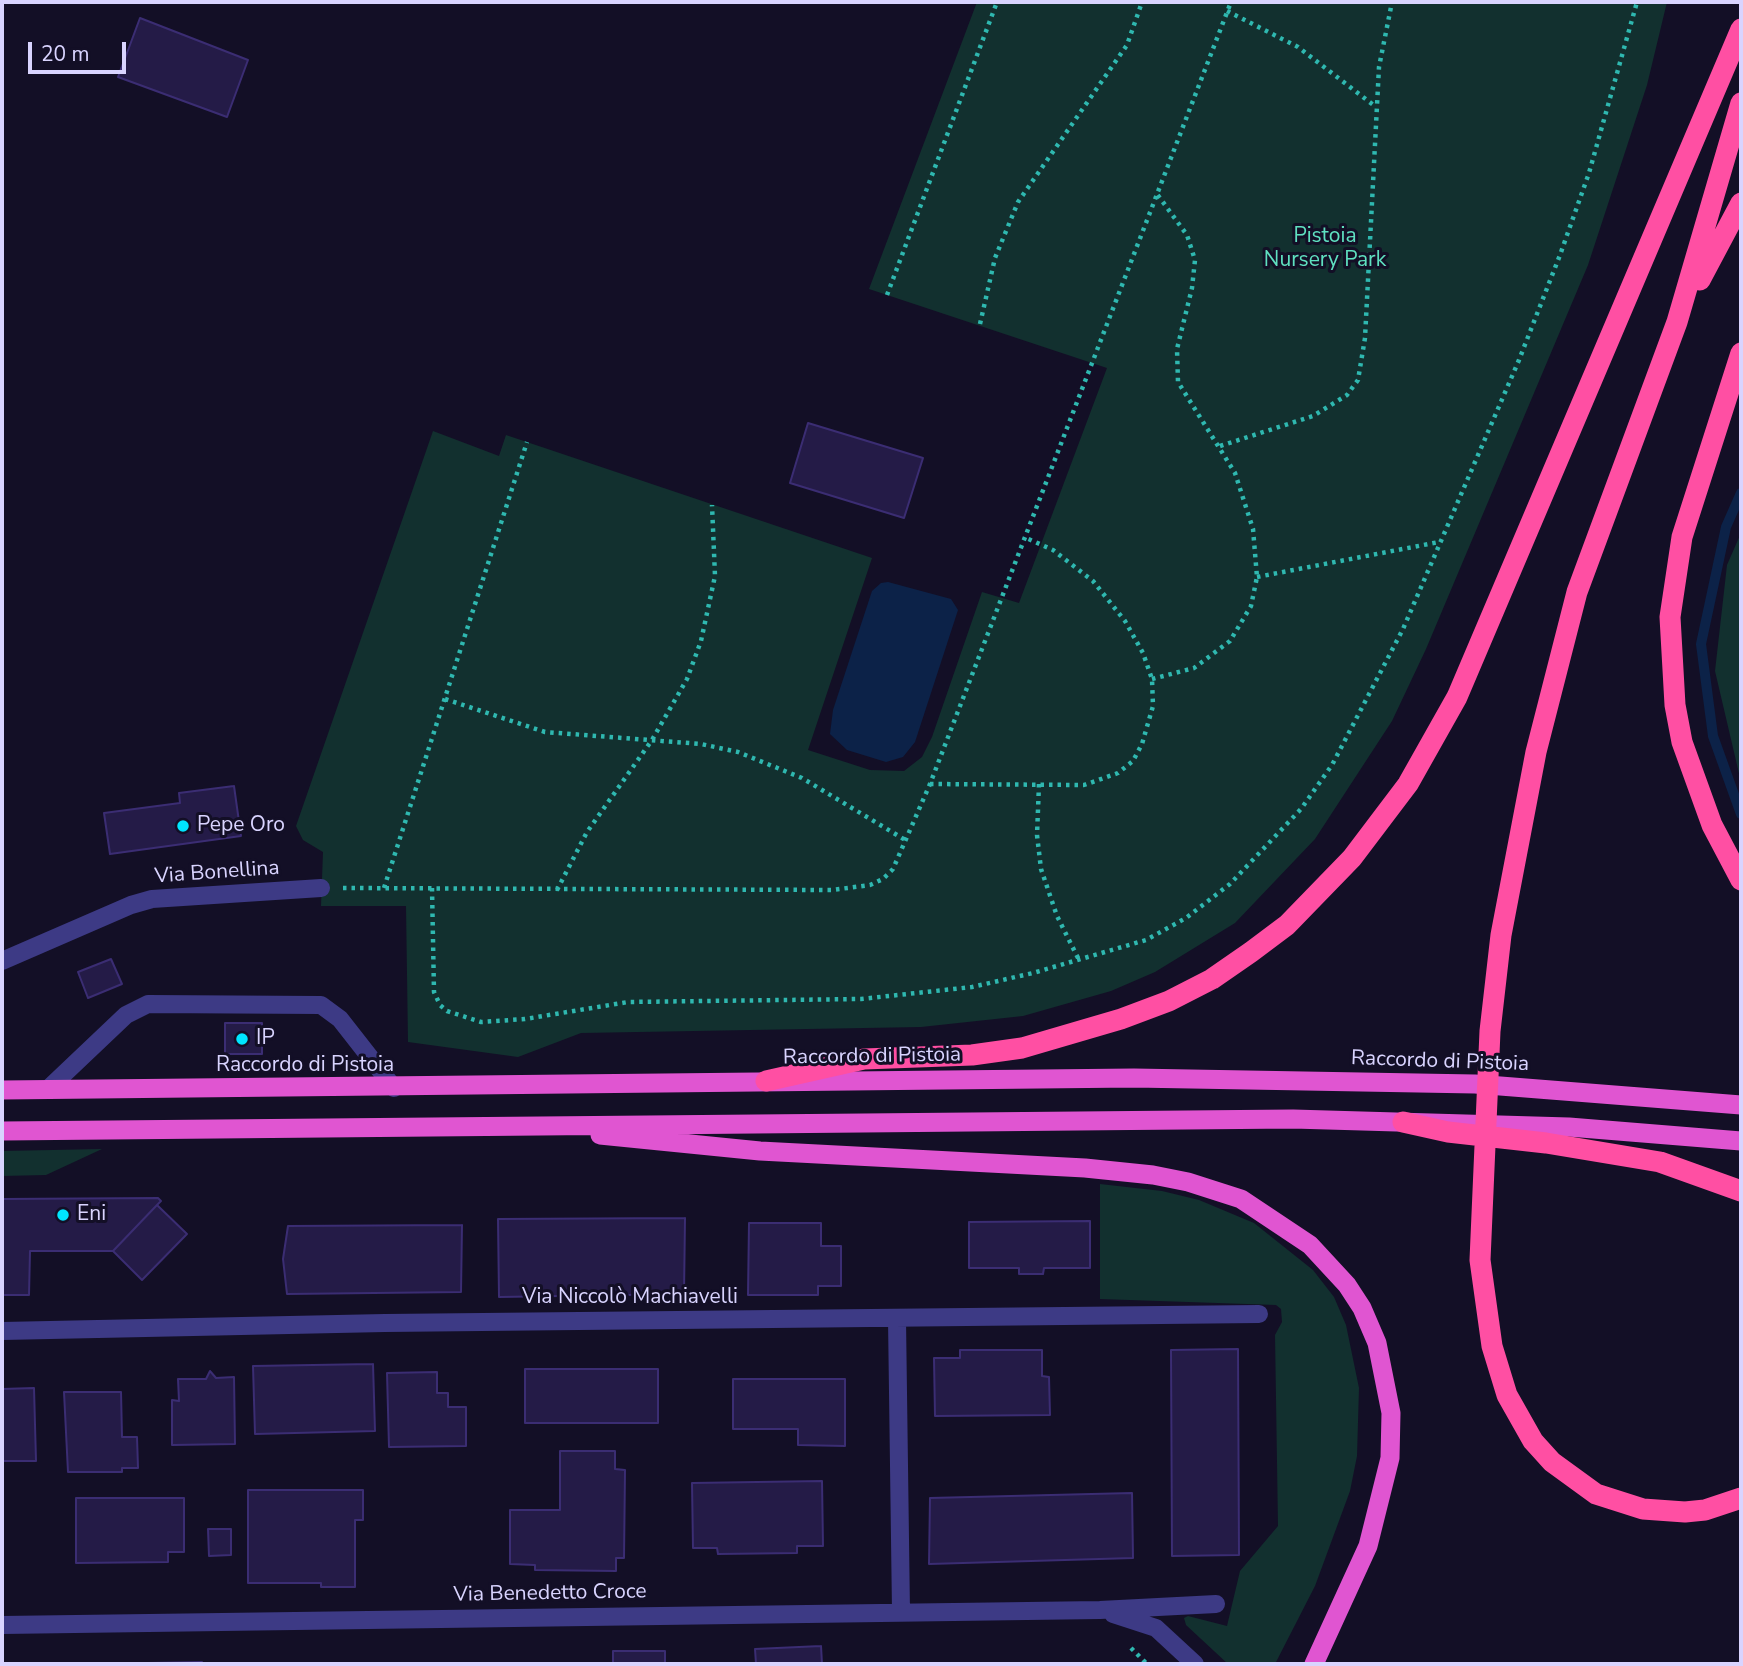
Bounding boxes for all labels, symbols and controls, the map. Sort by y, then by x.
scale bar [32,28,130,72]
text: 20 m [41,40,90,68]
park label: Pistoia Nursery Park [1264,224,1386,274]
place label: Pepe Oro [197,813,285,839]
marker: Pepe Oro [175,818,191,834]
street label: Via Bonellina [154,856,280,890]
place label: IP [256,1026,275,1052]
marker: IP [234,1031,250,1047]
street label: Raccordo di Pistoia [783,1043,961,1071]
street label: Raccordo di Pistoia [1351,1046,1529,1078]
street label: Raccordo di Pistoia [216,1053,394,1079]
place label: Eni [77,1202,106,1228]
marker: Eni [55,1207,71,1223]
street label: Via Niccolò Machiavelli [522,1285,738,1311]
street label: Via Benedetto Croce [453,1580,647,1608]

